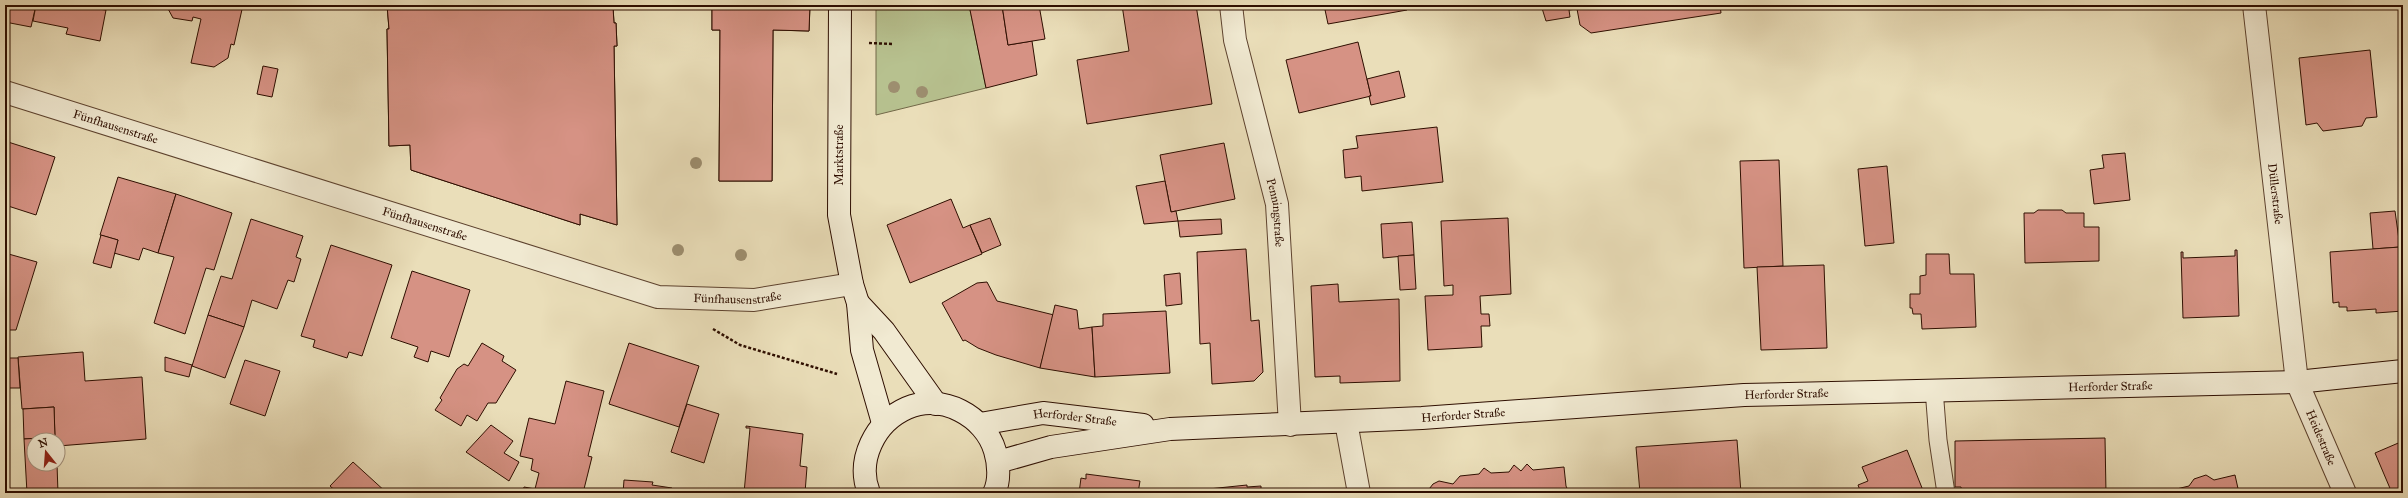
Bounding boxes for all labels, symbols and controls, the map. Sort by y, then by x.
street label: Fünfhausenstraße [71,107,160,147]
street label: Marktstraße [832,124,846,186]
street label: Düllerstraße [2265,163,2286,225]
street label: Penningstraße [1264,177,1287,248]
street label: Fünfhausenstraße [381,204,469,244]
street label: Fünfhausenstraße [693,289,782,307]
street label: Herforder Straße [2068,378,2153,394]
street label: Herforder Straße [1744,386,1829,402]
street label: Herforder Straße [1421,405,1506,425]
street label: Herforder Straße [1032,406,1118,429]
street label: Heidestraße [2303,408,2339,467]
north arrow [26,432,66,472]
text: N [37,435,50,450]

